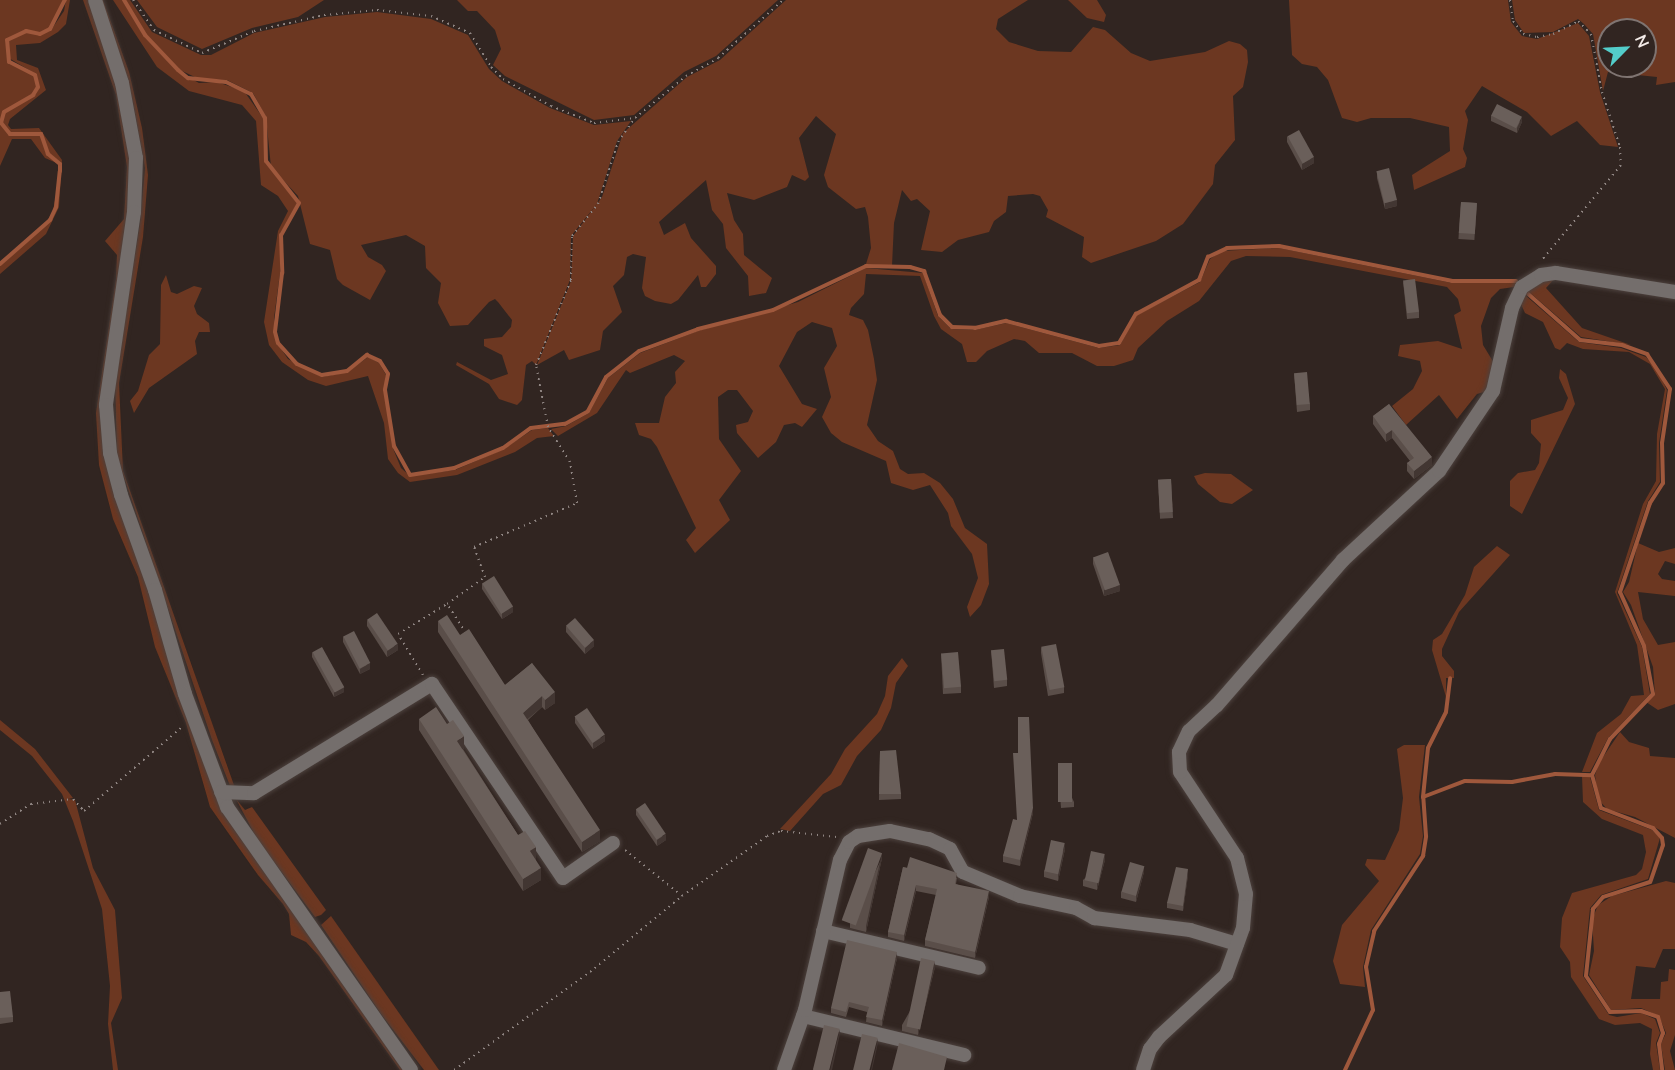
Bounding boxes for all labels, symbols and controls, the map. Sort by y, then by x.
north arrow [1597,18,1657,78]
text: N [1629,32,1654,51]

